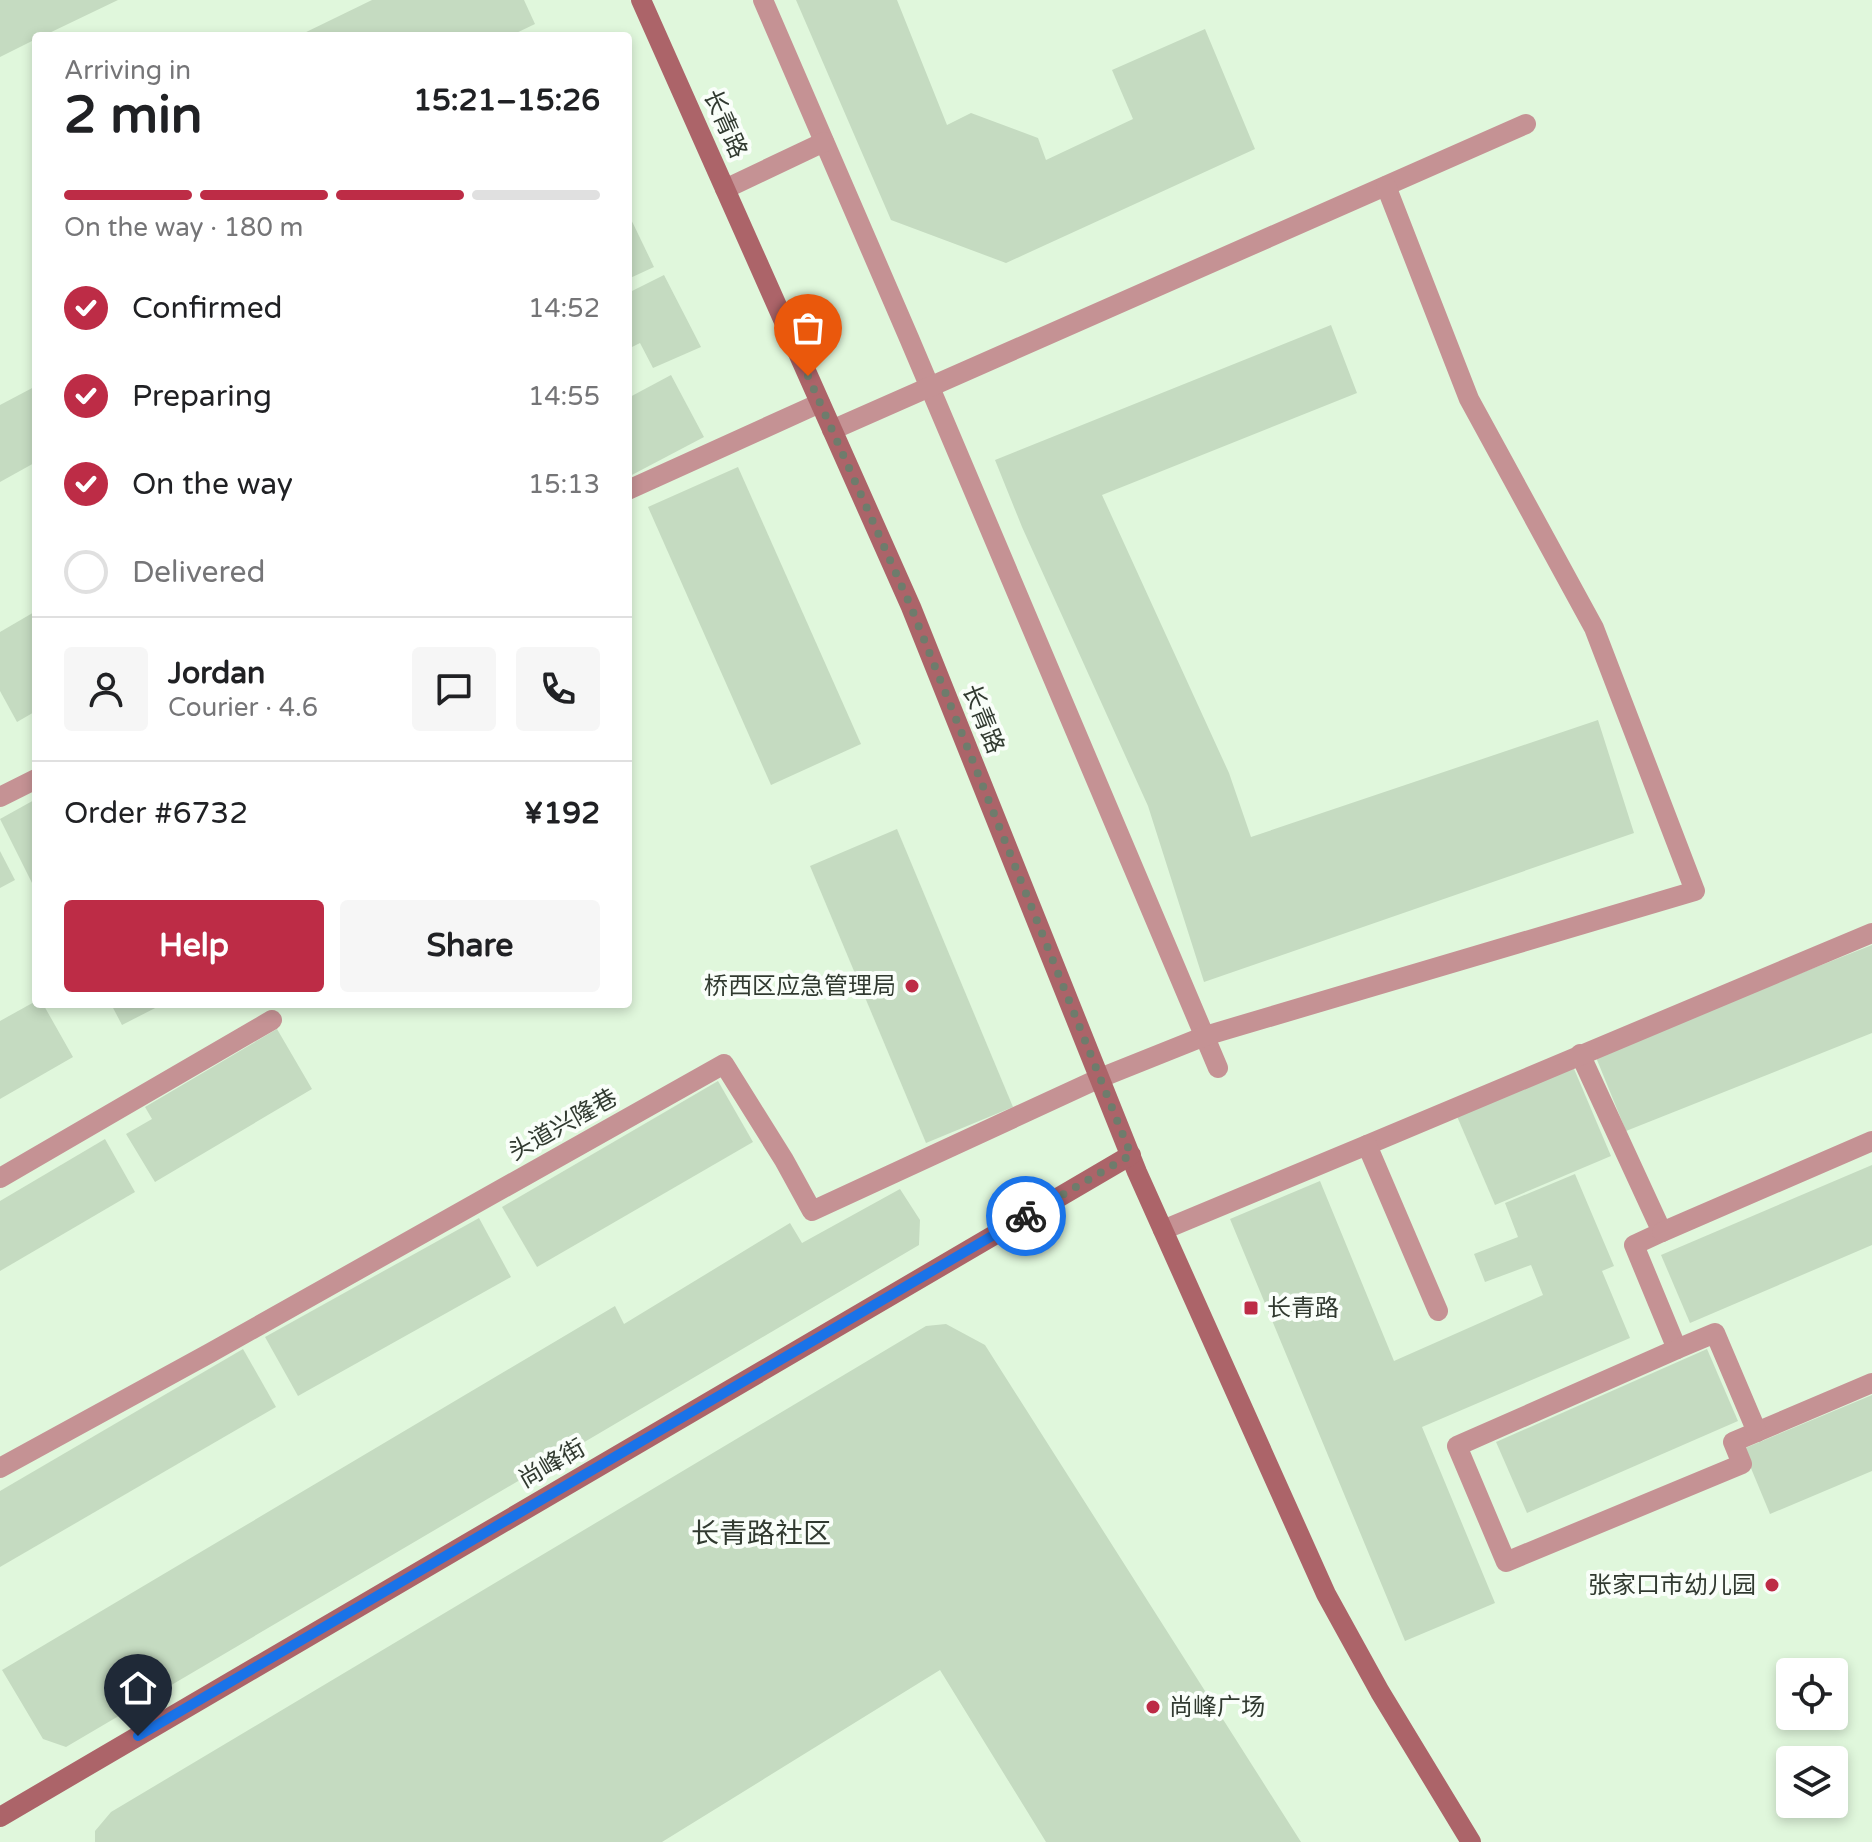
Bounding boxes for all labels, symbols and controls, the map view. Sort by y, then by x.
text: Arriving in [64,55,191,86]
text: 15:21–15:26 [413,82,600,119]
text: 2 min [64,84,203,147]
street label: 长青路 [697,85,753,163]
text: On the way · 180 m [64,212,303,243]
icon: check [64,286,108,330]
text: Confirmed [132,290,283,327]
text: 14:52 [528,293,600,324]
pin [774,294,842,376]
icon: bag [786,306,830,350]
icon: check [64,374,108,418]
text: Preparing [132,378,272,415]
text: 14:55 [528,381,600,412]
icon: check [64,462,108,506]
text: On the way [132,466,293,503]
text: 15:13 [528,469,600,500]
text: Delivered [132,554,266,591]
button: person [64,647,148,731]
button: chat [412,647,496,731]
button: phone [516,647,600,731]
text: Jordan [168,655,265,692]
street label: 长青路 [956,680,1010,758]
text: Courier · 4.6 [168,692,318,723]
text: Order #6732 [64,795,248,832]
text: ¥192 [524,795,600,832]
button: Help [64,900,324,992]
button: Share [340,900,600,992]
place label: 桥西区应急管理局 [704,972,896,1001]
marker: 桥西区应急管理局 [903,977,921,995]
street label: 头道兴隆巷 [503,1083,623,1167]
courier [986,1176,1066,1256]
icon: bike [1004,1194,1048,1238]
place label: 长青路 [1267,1294,1339,1323]
marker: 长青路 [1242,1299,1260,1317]
street label: 尚峰街 [514,1433,590,1495]
district label: 长青路社区 [691,1517,831,1551]
place label: 张家口市幼儿园 [1588,1571,1756,1600]
marker: 张家口市幼儿园 [1763,1576,1781,1594]
pin [104,1654,172,1736]
map controls [1776,1658,1848,1818]
button: locate [1776,1658,1848,1730]
icon: home [116,1666,160,1710]
place label: 尚峰广场 [1169,1693,1265,1722]
marker: 尚峰广场 [1144,1698,1162,1716]
button: layers [1776,1746,1848,1818]

